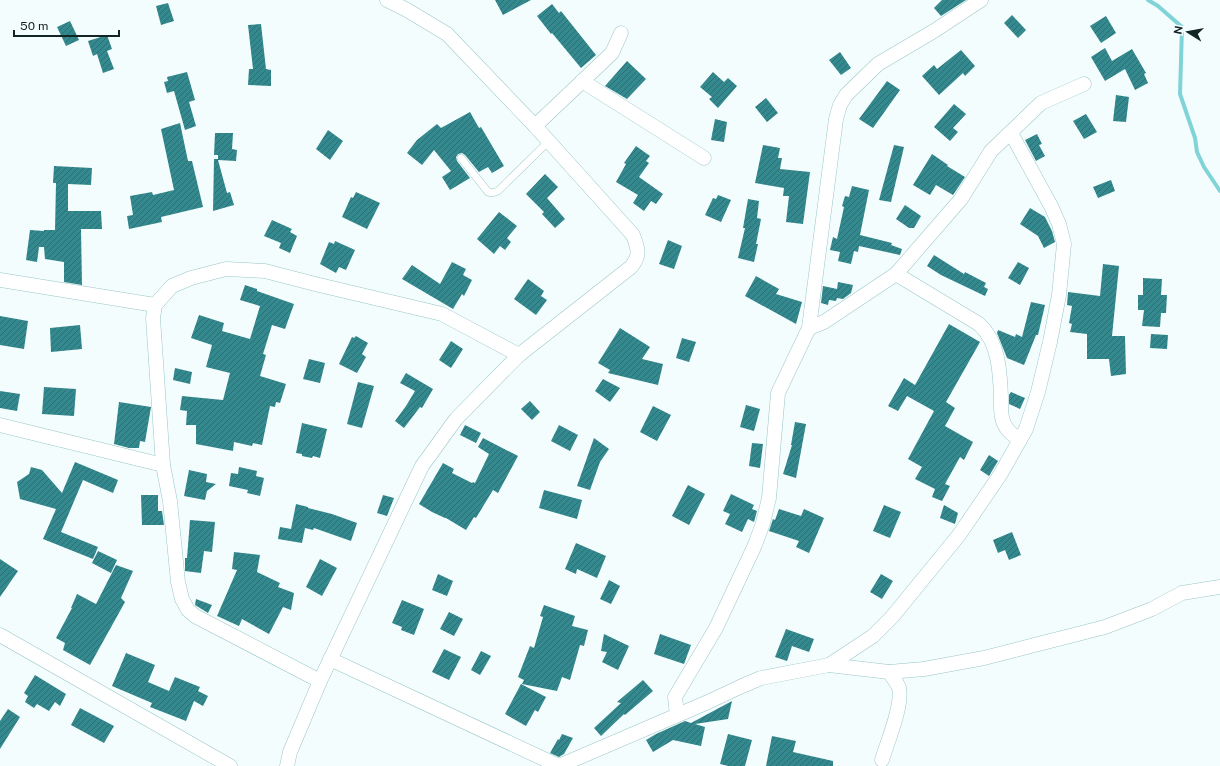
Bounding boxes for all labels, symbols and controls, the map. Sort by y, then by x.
scale bar [14,12,119,38]
north arrow [1168,12,1208,52]
text: 50 m [20,19,48,33]
text: N [1171,25,1185,35]

